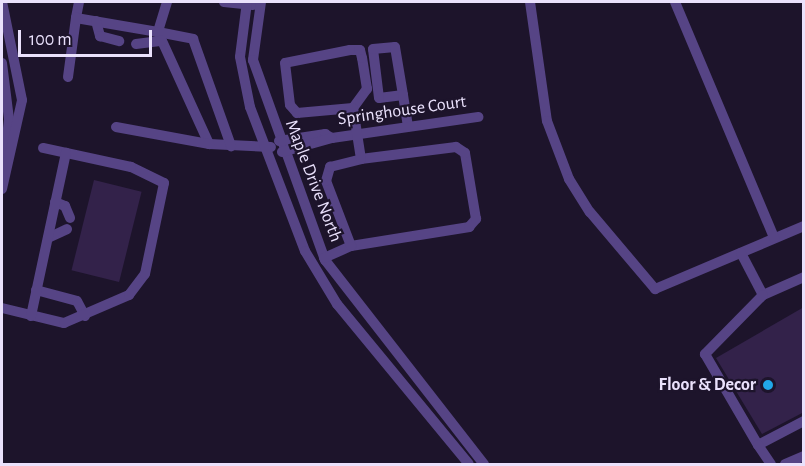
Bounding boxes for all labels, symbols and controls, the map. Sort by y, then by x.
scale bar [21,18,154,56]
text: 100 m [29,31,72,49]
street label: Springhouse Court [336,91,468,131]
street label: Maple Drive North [280,117,346,245]
place label: Floor & Decor [659,374,756,396]
marker: Floor & Decor [761,378,775,392]

